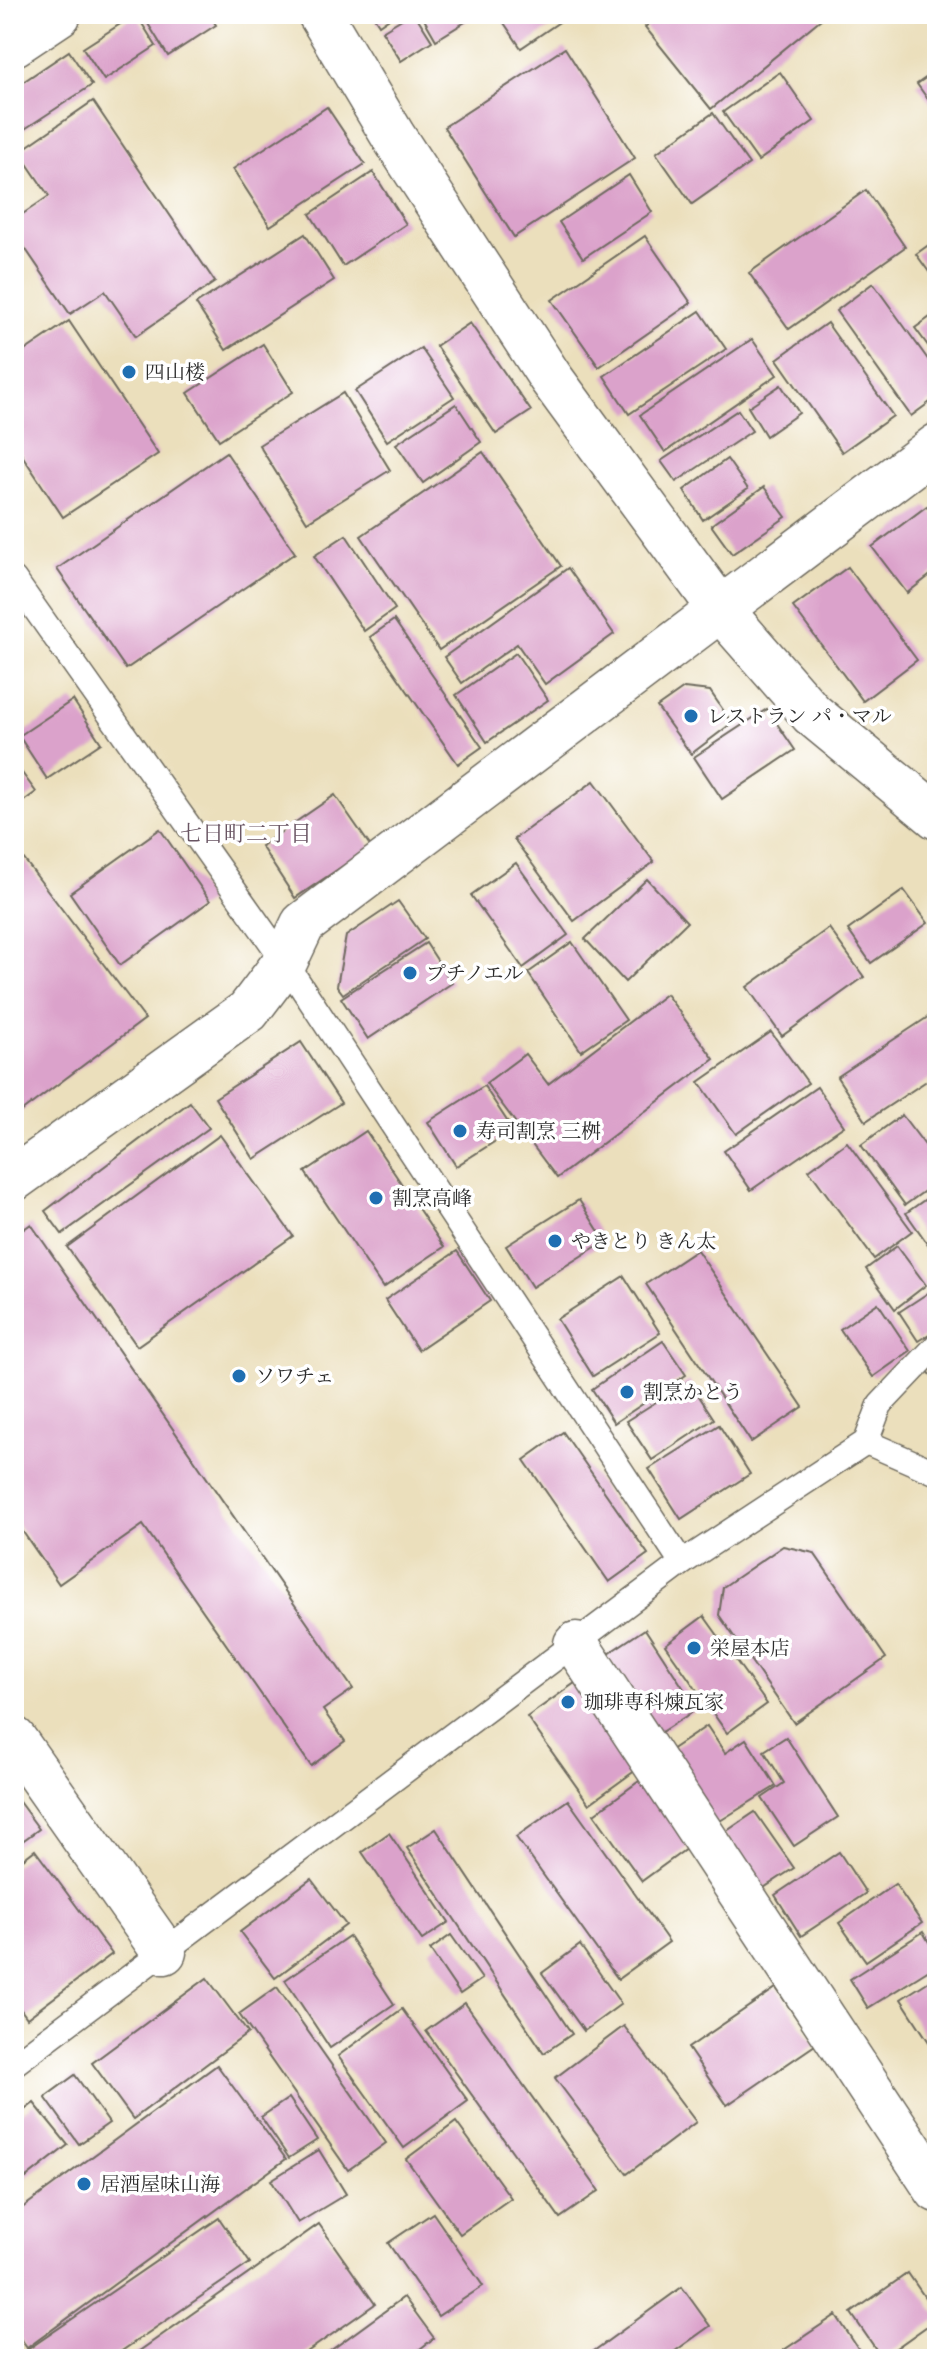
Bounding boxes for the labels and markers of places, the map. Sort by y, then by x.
place label: 四山楼 [145,360,205,384]
marker: 四山楼 [120,363,138,381]
place label: レストラン パ・マル [707,704,892,728]
marker: レストラン パ・マル [682,707,700,725]
place label: プチノエル [426,961,524,985]
marker: プチノエル [401,964,419,982]
place label: 寿司割烹 三桝 [476,1119,601,1143]
marker: 寿司割烹 三桝 [451,1122,469,1140]
place label: 割烹高峰 [392,1186,472,1210]
marker: 割烹高峰 [367,1189,385,1207]
place label: やきとり きん太 [571,1229,716,1253]
marker: やきとり きん太 [546,1232,564,1250]
place label: ソワチェ [255,1364,334,1388]
marker: ソワチェ [230,1367,248,1385]
place label: 割烹かとう [643,1380,743,1404]
marker: 割烹かとう [618,1383,636,1401]
place label: 栄屋本店 [710,1636,790,1660]
marker: 栄屋本店 [685,1639,703,1657]
place label: 珈琲専科煉瓦家 [584,1690,724,1714]
marker: 珈琲専科煉瓦家 [559,1693,577,1711]
place label: 居酒屋味山海 [100,2172,220,2196]
marker: 居酒屋味山海 [75,2175,93,2193]

